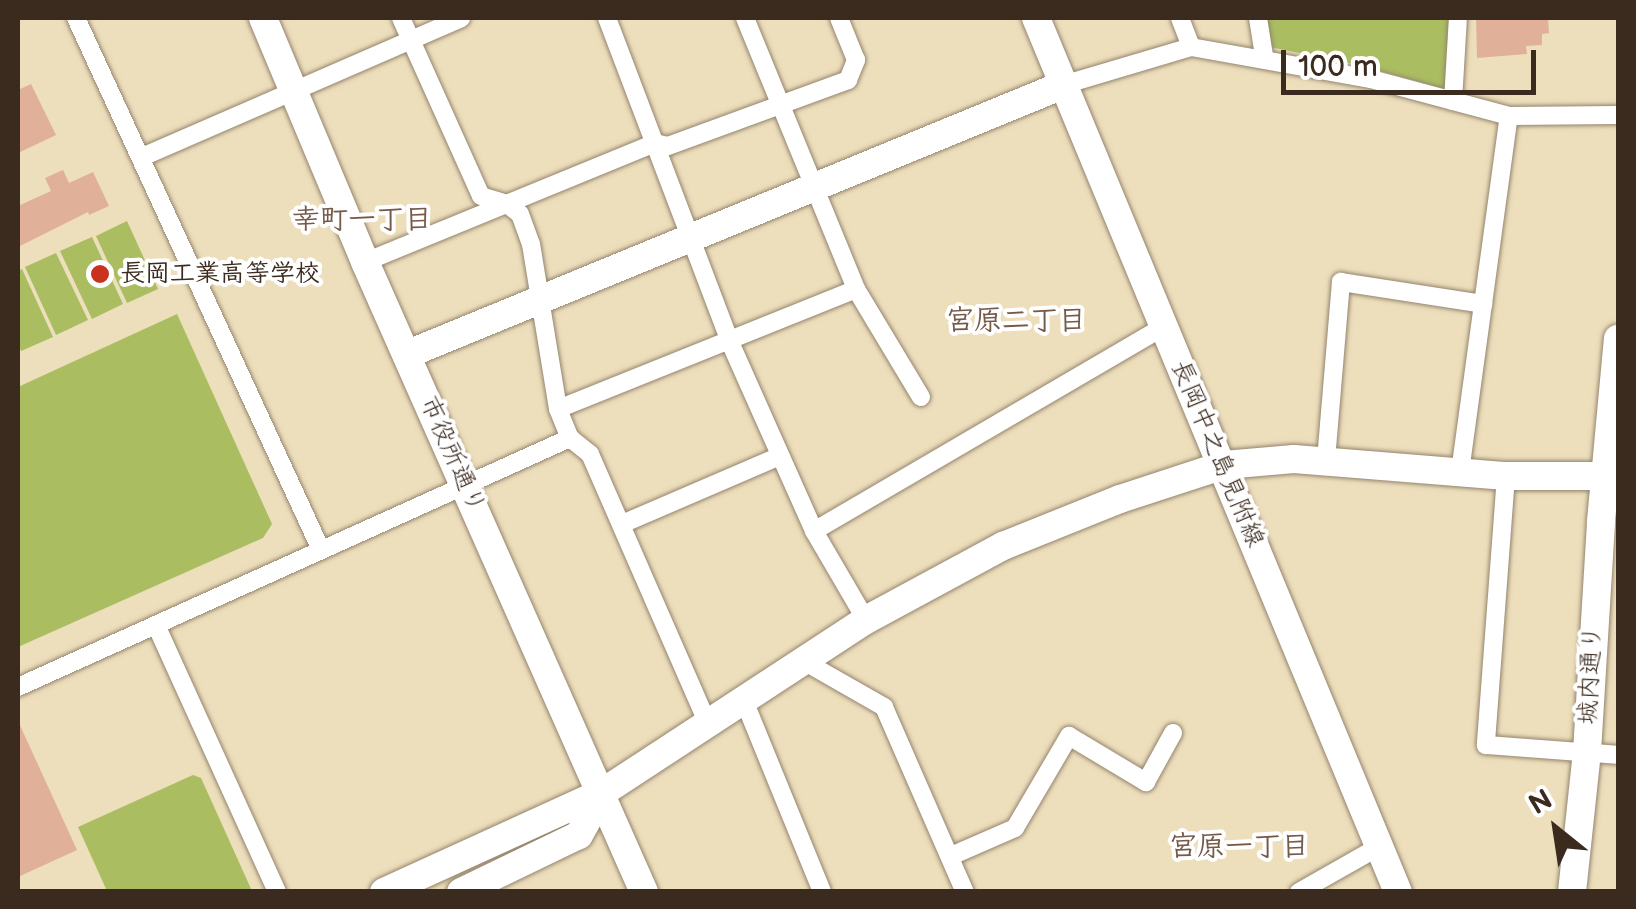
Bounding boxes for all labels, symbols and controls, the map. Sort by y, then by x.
scale bar [1286,30,1541,92]
text: 100 m [1298,49,1378,85]
district label: 幸町一丁目 [292,203,432,237]
place label: 長岡工業高等学校 [120,259,320,289]
marker: 長岡工業高等学校 [89,263,111,285]
district label: 宮原二丁目 [946,304,1086,338]
street label: 長岡中之島見附線 [1164,356,1270,552]
street label: 市役所通り [413,392,491,518]
street label: 城内通り [1573,624,1609,726]
north arrow [1506,779,1606,879]
text: N [1523,783,1558,822]
district label: 宮原一丁目 [1169,830,1309,864]

